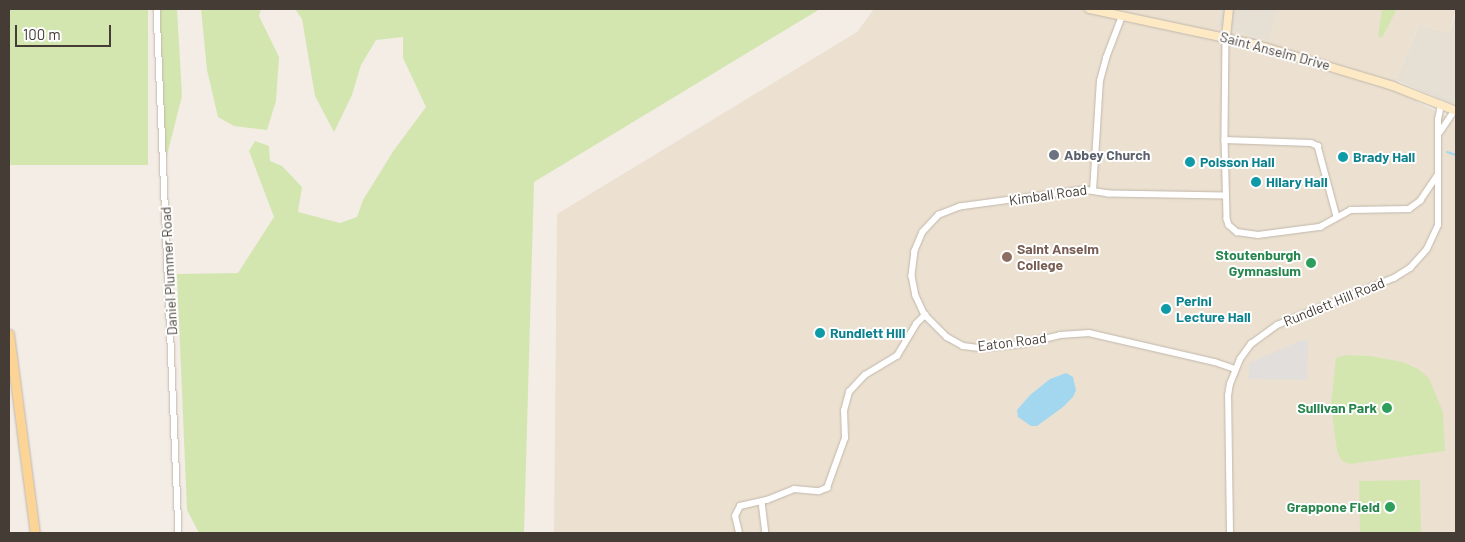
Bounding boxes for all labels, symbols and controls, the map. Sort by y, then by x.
scale bar [18,15,114,47]
text: 100 m [23,25,61,43]
street label: Saint Anselm Drive [1218,28,1332,74]
place label: Abbey Church [1064,147,1150,163]
marker: Abbey Church [1048,149,1060,161]
place label: Brady Hall [1353,149,1415,165]
marker: Brady Hall [1337,151,1349,163]
place label: Poisson Hall [1200,154,1275,170]
marker: Poisson Hall [1184,156,1196,168]
place label: Hilary Hall [1266,174,1328,190]
marker: Hilary Hall [1250,176,1262,188]
street label: Kimball Road [1008,181,1088,209]
street label: Daniel Plummer Road [157,206,181,336]
place label: Saint Anselm College [1017,241,1099,274]
place label: Stoutenburgh Gymnasium [1215,247,1301,280]
marker: Saint Anselm College [1001,251,1013,263]
marker: Stoutenburgh Gymnasium [1305,257,1317,269]
street label: Rundlett Hill Road [1281,274,1387,330]
place label: Perini Lecture Hall [1176,293,1251,326]
marker: Perini Lecture Hall [1160,303,1172,315]
place label: Rundlett Hill [830,325,905,341]
marker: Rundlett Hill [814,327,826,339]
street label: Eaton Road [977,329,1047,355]
place label: Sullivan Park [1297,400,1377,416]
marker: Sullivan Park [1381,402,1393,414]
place label: Grappone Field [1287,499,1380,515]
marker: Grappone Field [1384,501,1396,513]

